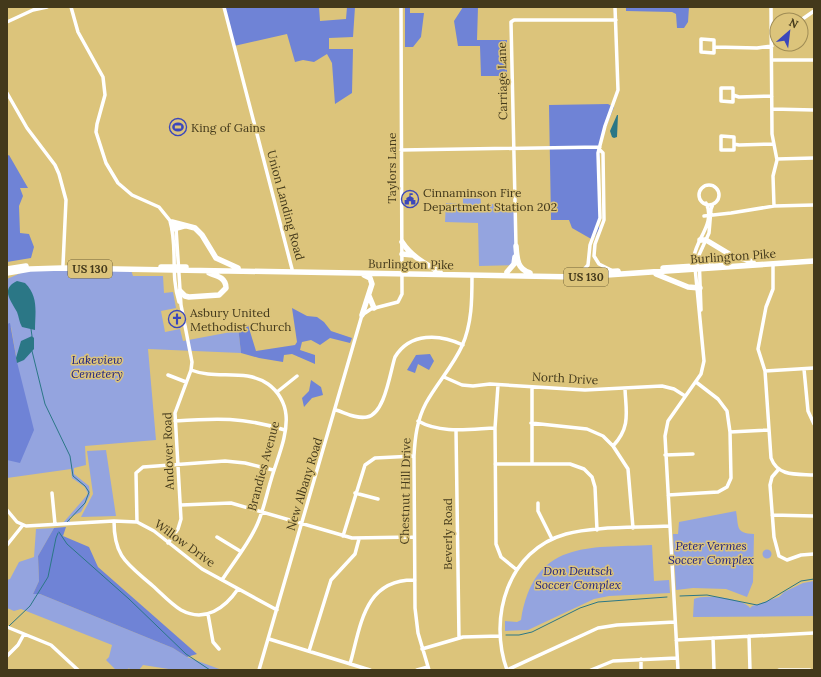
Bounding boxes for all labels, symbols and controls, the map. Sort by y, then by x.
north arrow [769,12,809,52]
text: N [787,15,801,32]
street label: Carriage Lane [494,41,510,120]
sports icon: King of Gains [168,117,188,137]
place label: King of Gains [191,120,266,135]
street label: Taylors Lane [384,132,399,204]
street label: Union Landing Road [264,148,308,262]
place label: Cinnaminson Fire Department Station 202 [423,185,557,214]
public building icon: Cinnaminson Fire Department Station 202 [400,189,420,209]
street label: Burlington Pike [690,245,777,266]
street label: Burlington Pike [368,256,455,272]
road number: US 130 [68,260,112,278]
road number: US 130 [564,268,608,286]
place label: Asbury United Methodist Church [189,305,292,334]
church icon: Asbury United Methodist Church [167,309,187,329]
park label: Lakeview Cemetery [71,352,123,381]
street label: North Drive [531,369,599,387]
street label: Andover Road [159,412,177,491]
street label: Brandies Avenue [244,419,282,513]
street label: New Albany Road [283,436,325,532]
street label: Chestnut Hill Drive [397,437,413,545]
street label: Beverly Road [440,498,455,570]
street label: Willow Drive [152,516,219,570]
park label: Peter Vermes Soccer Complex [668,538,755,567]
park label: Don Deutsch Soccer Complex [535,563,622,592]

